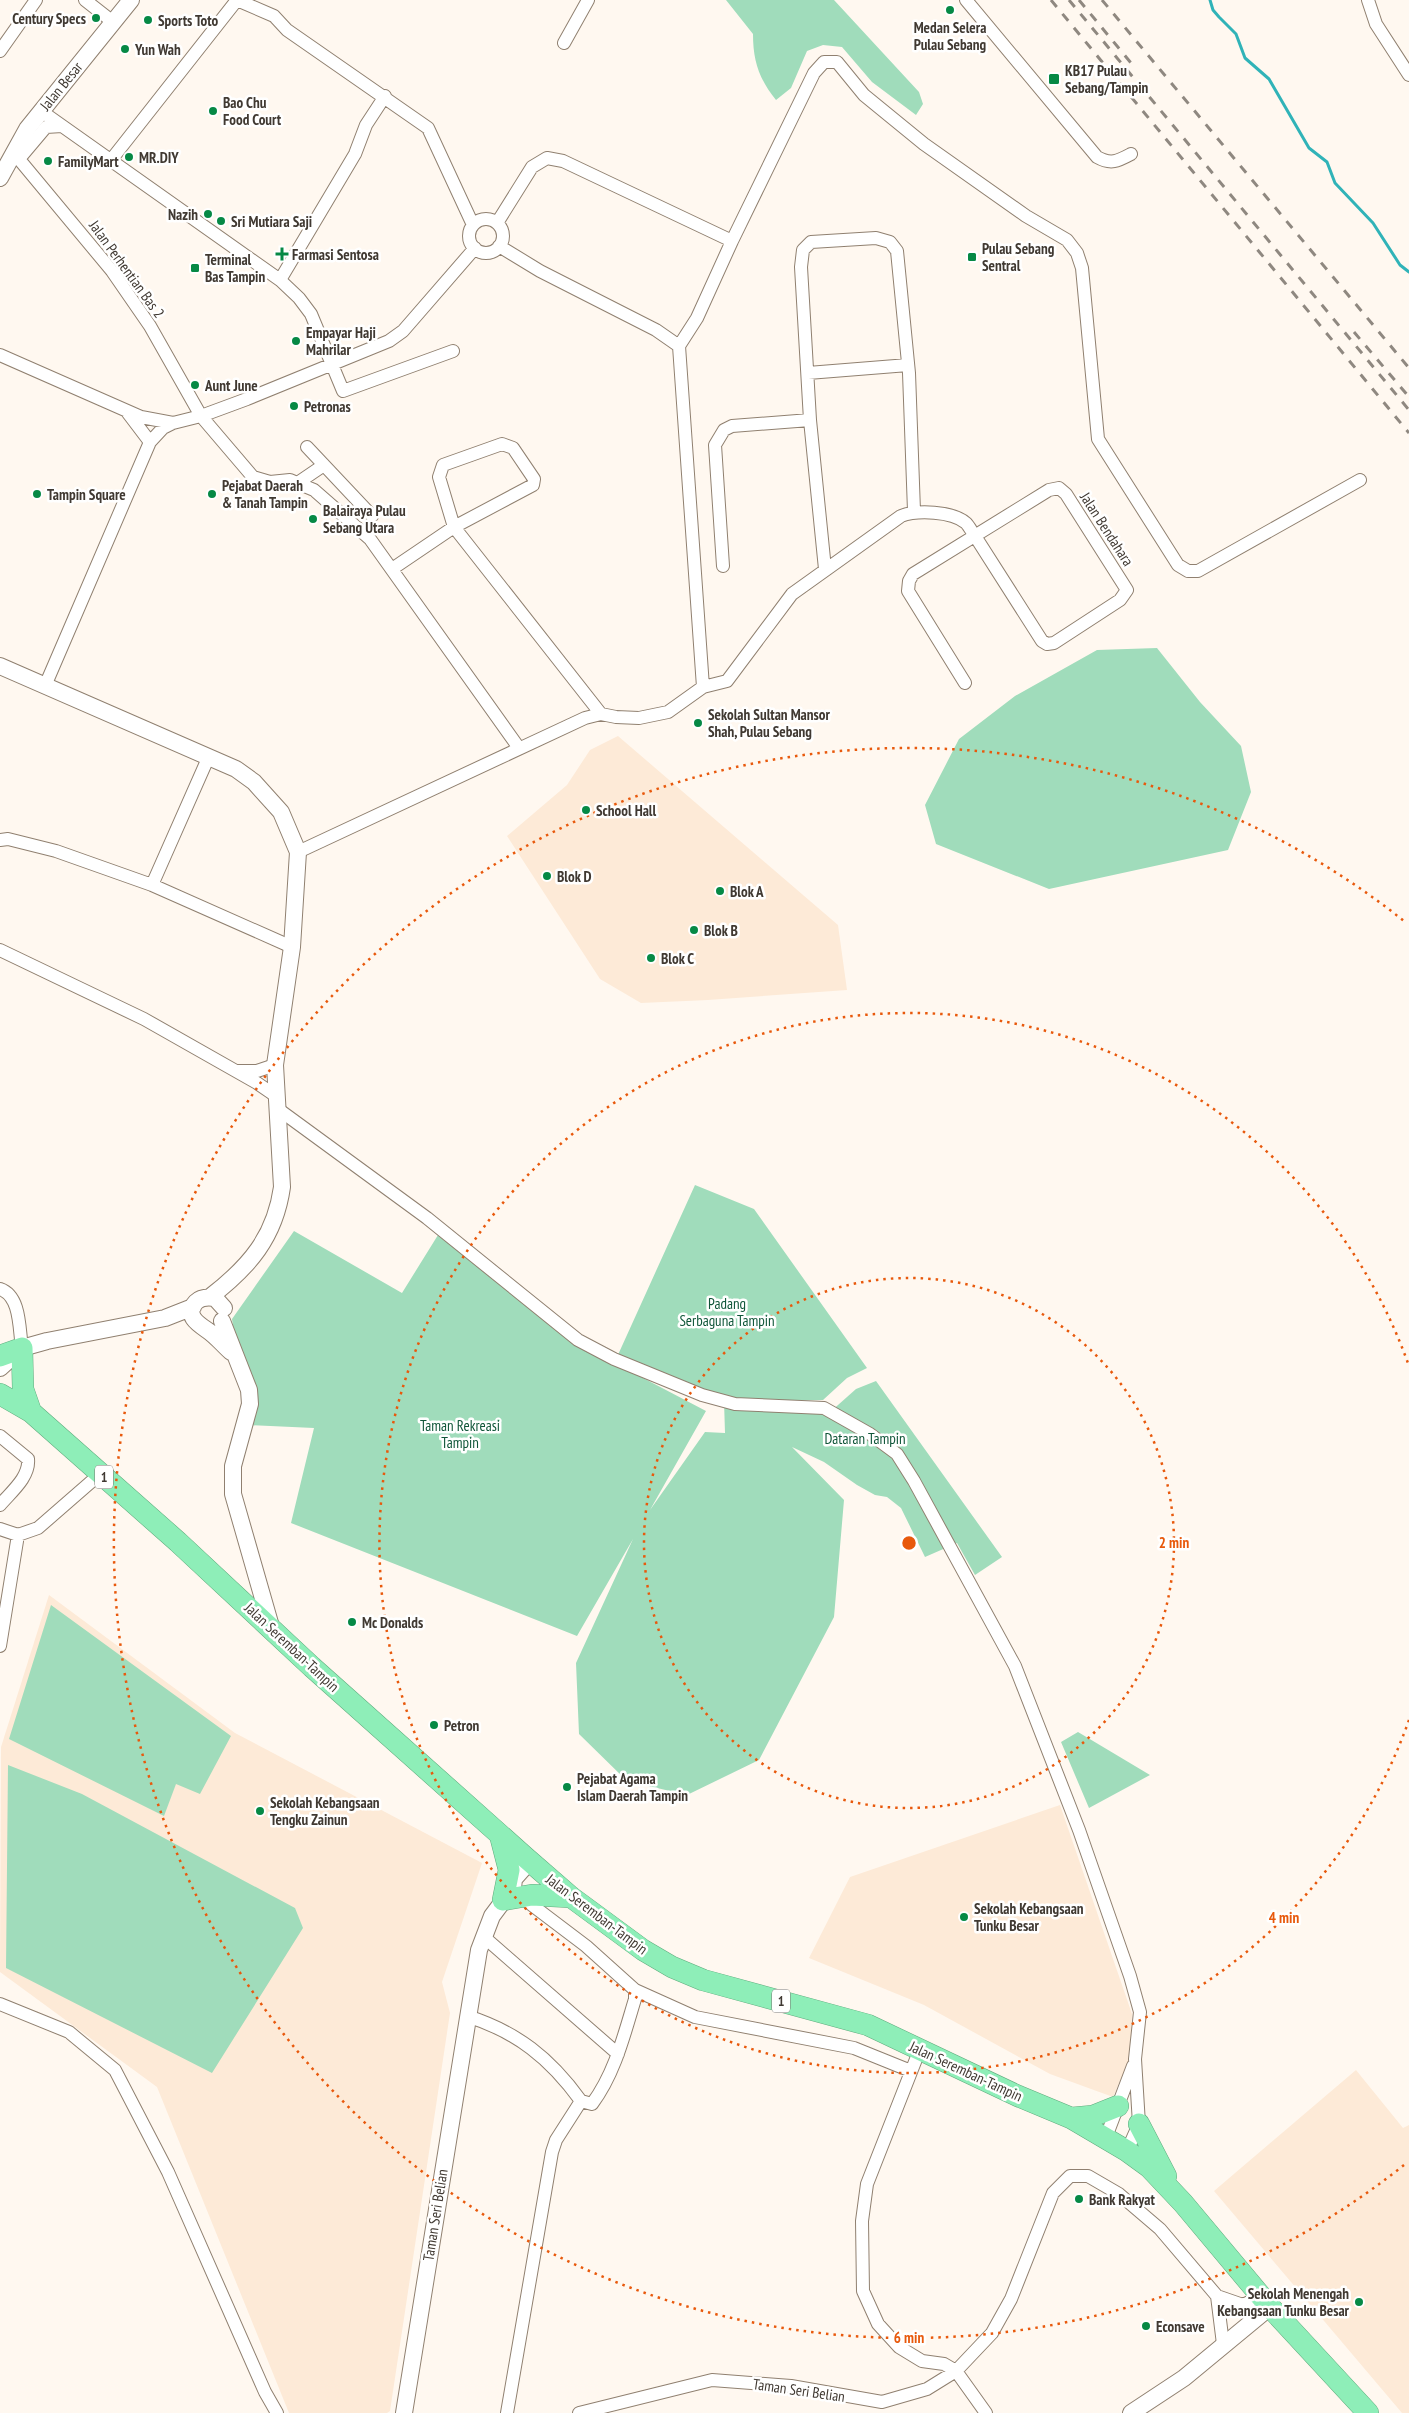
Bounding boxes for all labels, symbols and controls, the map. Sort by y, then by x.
marker: Medan Selera Pulau Sebang [944,4,956,16]
place label: Century Specs [12,9,86,28]
place label: Sports Toto [158,11,219,30]
marker: Century Specs [90,12,102,24]
marker: Sports Toto [142,14,154,26]
place label: Medan Selera Pulau Sebang [914,18,987,54]
place label: Yun Wah [134,40,181,59]
marker: Yun Wah [119,43,131,55]
street label: Jalan Besar [35,57,87,115]
place label: KB17 Pulau Sebang/Tampin [1065,61,1149,97]
marker: KB17 Pulau Sebang/Tampin [1047,72,1061,86]
place label: Bao Chu Food Court [223,93,282,129]
marker: Bao Chu Food Court [207,105,219,117]
place label: MR.DIY [139,148,179,167]
marker: MR.DIY [123,151,135,163]
place label: FamilyMart [58,152,119,171]
marker: FamilyMart [42,155,54,167]
place label: Nazih [168,205,198,224]
marker: Nazih [202,208,214,220]
place label: Sri Mutiara Saji [231,212,312,231]
marker: Sri Mutiara Saji [215,215,227,227]
street label: Jalan Perhentian Bas 2 [85,216,169,322]
place label: Pulau Sebang Sentral [982,239,1055,275]
place label: Farmasi Sentosa [292,245,379,264]
marker: Farmasi Sentosa [276,248,288,260]
place label: Terminal Bas Tampin [205,250,265,286]
marker: Pulau Sebang Sentral [966,251,978,263]
marker: Terminal Bas Tampin [189,262,201,274]
place label: Empayar Haji Mahrilar [306,323,376,359]
marker: Empayar Haji Mahrilar [290,335,302,347]
place label: Aunt June [204,376,258,395]
marker: Aunt June [189,379,201,391]
place label: Petronas [304,397,351,416]
marker: Petronas [288,400,300,412]
place label: Pejabat Daerah & Tanah Tampin [222,476,308,512]
place label: Tampin Square [47,485,126,504]
marker: Tampin Square [31,488,43,500]
marker: Pejabat Daerah & Tanah Tampin [206,488,218,500]
street label: Jalan Bendahara [1076,488,1138,569]
place label: Balairaya Pulau Sebang Utara [323,501,406,537]
marker: Balairaya Pulau Sebang Utara [307,513,319,525]
place label: Sekolah Sultan Mansor Shah, Pulau Sebang [708,705,830,741]
marker: Sekolah Sultan Mansor Shah, Pulau Sebang [692,717,704,729]
place label: School Hall [596,801,656,820]
marker: School Hall [580,804,592,816]
place label: Blok D [557,867,592,886]
marker: Blok D [541,870,553,882]
place label: Blok A [730,882,764,901]
marker: Blok A [714,885,726,897]
place label: Blok B [704,921,738,940]
marker: Blok B [688,924,700,936]
place label: Blok C [661,949,694,968]
marker: Blok C [645,952,657,964]
park label: Padang Serbaguna Tampin [679,1294,775,1330]
park label: Taman Rekreasi Tampin [420,1416,500,1452]
park label: Dataran Tampin [824,1429,906,1448]
road number: 1 [95,1465,113,1488]
text: 2 min [1159,1533,1189,1552]
centre of rings [900,1534,918,1552]
street label: Jalan Seremban-Tampin [240,1598,343,1696]
place label: Mc Donalds [362,1613,423,1632]
marker: Mc Donalds [346,1616,358,1628]
place label: Petron [444,1716,480,1735]
marker: Petron [428,1719,440,1731]
place label: Pejabat Agama Islam Daerah Tampin [577,1769,688,1805]
marker: Pejabat Agama Islam Daerah Tampin [561,1781,573,1793]
place label: Sekolah Kebangsaan Tengku Zainun [270,1793,380,1829]
marker: Sekolah Kebangsaan Tengku Zainun [254,1805,266,1817]
street label: Jalan Seremban-Tampin [542,1869,652,1958]
place label: Sekolah Kebangsaan Tunku Besar [974,1899,1084,1935]
text: 4 min [1269,1908,1299,1927]
marker: Sekolah Kebangsaan Tunku Besar [958,1911,970,1923]
road number: 1 [772,1990,790,2012]
street label: Jalan Seremban-Tampin [906,2036,1025,2105]
street label: Taman Seri Belian [418,2168,452,2262]
place label: Bank Rakyat [1089,2190,1156,2209]
marker: Bank Rakyat [1073,2193,1085,2205]
place label: Sekolah Menengah Kebangsaan Tunku Besar [1217,2284,1350,2320]
marker: Sekolah Menengah Kebangsaan Tunku Besar [1353,2296,1365,2308]
place label: Econsave [1156,2317,1205,2336]
marker: Econsave [1140,2320,1152,2332]
text: 6 min [894,2328,924,2347]
street label: Taman Seri Belian [752,2374,846,2406]

